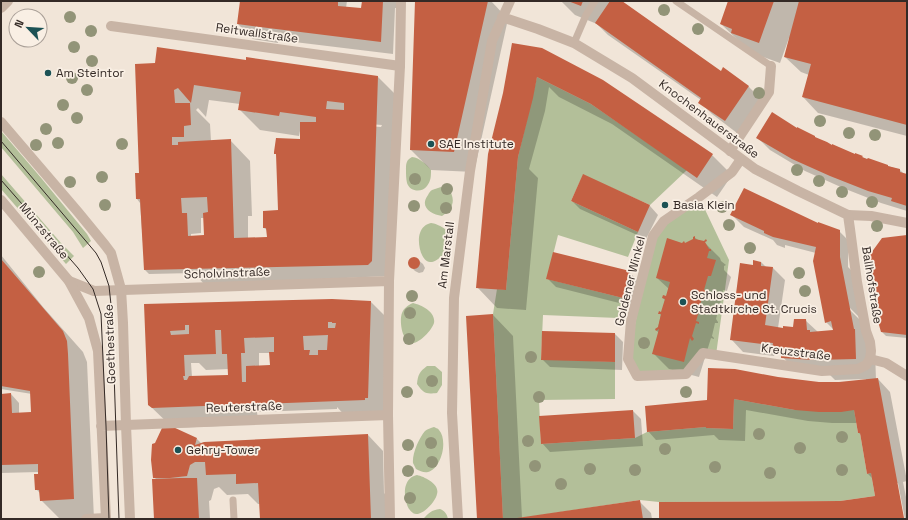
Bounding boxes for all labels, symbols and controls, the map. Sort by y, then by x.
north arrow [8,8,48,48]
text: N [11,17,27,30]
street label: Reitwallstraße [215,19,299,47]
place label: Am Steintor [56,65,125,81]
marker: Am Steintor [43,68,53,78]
street label: Knochenhauerstraße [656,76,762,162]
place label: SAE Institute [439,136,514,152]
marker: SAE Institute [426,139,436,149]
place label: Basia Klein [673,197,735,213]
street label: Münzstraße [16,199,72,263]
marker: Basia Klein [660,200,670,210]
street label: Am Marstall [434,221,458,289]
street label: Goldener Winkel [611,234,649,328]
street label: Ballhofstraße [858,245,886,325]
street label: Scholvinstraße [183,263,271,283]
place label: Schloss- und Stadtkirche St. Crucis [691,287,817,317]
marker: Schloss- und Stadtkirche St. Crucis [678,297,688,307]
street label: Goethestraße [101,304,119,384]
street label: Kreuzstraße [760,340,832,364]
street label: Reuterstraße [206,398,282,416]
place label: Gehry-Tower [186,442,259,458]
marker: Gehry-Tower [173,445,183,455]

